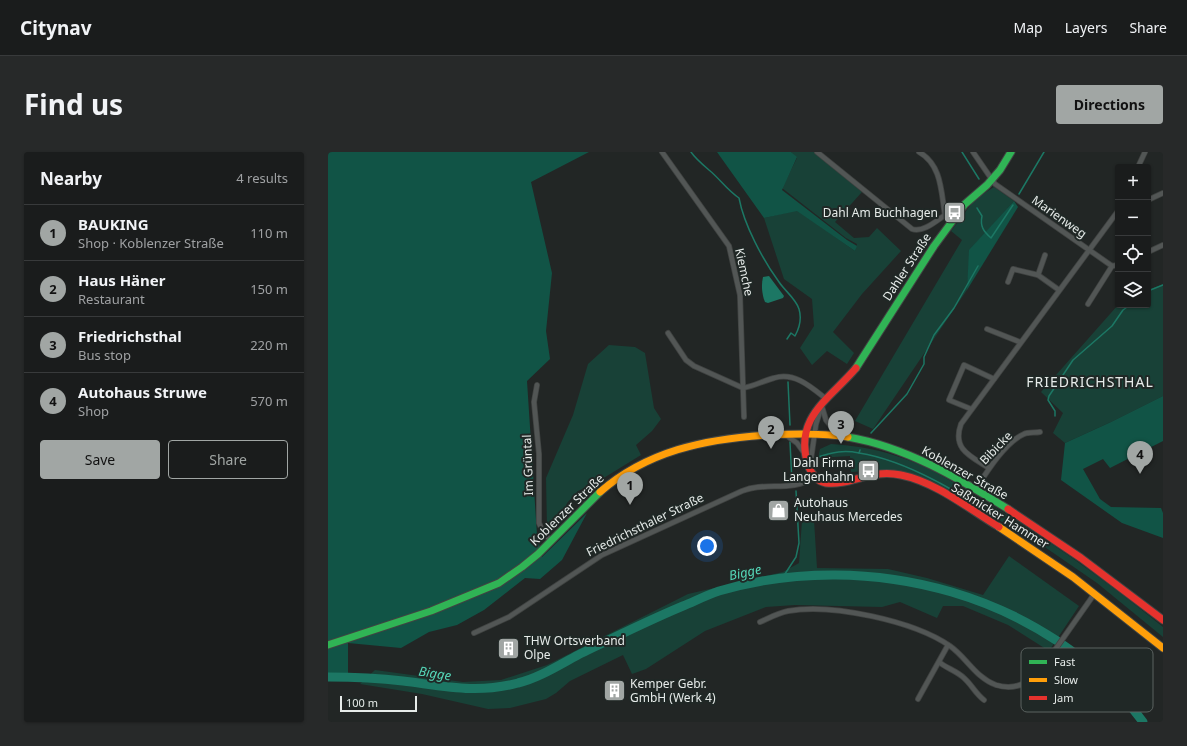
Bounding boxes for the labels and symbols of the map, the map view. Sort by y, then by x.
street label: Marienweg [1028,191,1090,242]
bus stop icon: Dahl Am Buchhagen [941,200,967,226]
place label: Dahl Am Buchhagen [823,204,938,221]
street label: Dahler Straße [878,229,935,304]
street label: Kiemche [731,246,758,298]
district label: FRIEDRICHSTHAL [1026,372,1154,391]
pin: 3 [828,411,854,444]
pin: 2 [758,416,784,449]
street label: Bibicke [976,427,1016,468]
street label: Im Grüntal [518,434,537,496]
pin: 4 [1127,441,1153,474]
street label: Koblenzer Straße [919,442,1012,504]
place label: Dahl Firma Langenhahn [783,454,854,485]
bus stop icon: Dahl Firma Langenhahn [856,457,882,483]
street label: Koblenzer Straße [526,470,607,549]
pin: 1 [617,472,643,505]
street label: Saßmicker Hammer [948,479,1052,552]
street label: Friedrichsthaler Straße [583,489,706,560]
place label: Autohaus Neuhaus Mercedes [794,494,903,525]
shop icon: Autohaus Neuhaus Mercedes [766,497,792,523]
your location [697,536,717,556]
water label: Bigge [727,560,763,584]
place label: THW Ortsverband Olpe [524,632,625,663]
building icon: THW Ortsverband Olpe [495,635,521,661]
legend [1021,648,1153,712]
text: Fast [1054,654,1075,669]
water label: Bigge [417,662,453,685]
text: Slow [1054,672,1078,687]
place label: Kemper Gebr. GmbH (Werk 4) [630,675,716,706]
building icon: Kemper Gebr. GmbH (Werk 4) [602,678,628,704]
text: Jam [1053,690,1073,705]
scale bar [340,694,417,713]

